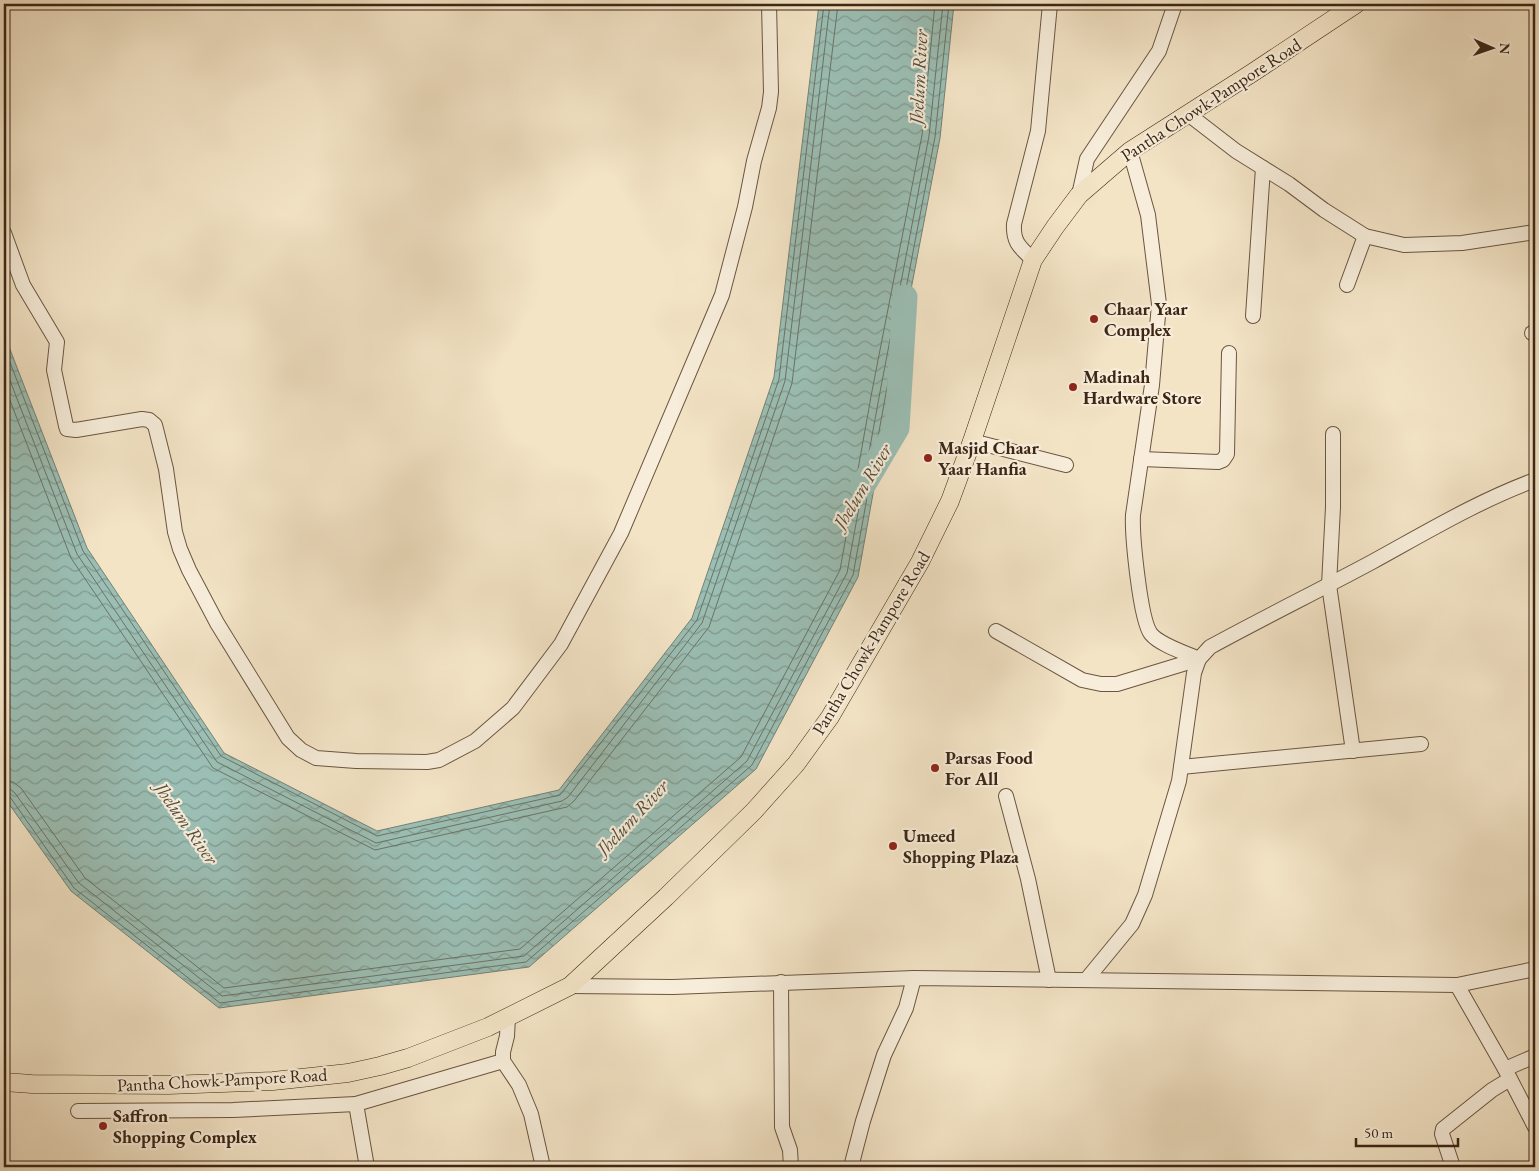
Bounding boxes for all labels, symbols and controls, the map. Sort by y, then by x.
north arrow [1466,22,1516,72]
water label: Jhelum River [903,28,933,129]
street label: Pantha Chowk-Pampore Road [1116,32,1306,167]
text: N [1496,42,1514,55]
place label: Chaar Yaar Complex [1104,297,1188,341]
marker: Chaar Yaar Complex [1088,313,1100,325]
place label: Madinah Hardware Store [1083,365,1202,409]
marker: Madinah Hardware Store [1067,381,1079,393]
place label: Masjid Chaar Yaar Hanfia [938,436,1039,480]
water label: Jhelum River [825,439,898,537]
marker: Masjid Chaar Yaar Hanfia [922,452,934,464]
street label: Pantha Chowk-Pampore Road [806,546,935,739]
place label: Parsas Food For All [945,746,1033,790]
marker: Parsas Food For All [929,762,941,774]
water label: Jhelum River [147,774,224,870]
water label: Jhelum River [588,774,674,863]
place label: Umeed Shopping Plaza [903,824,1019,868]
marker: Umeed Shopping Plaza [887,840,899,852]
street label: Pantha Chowk-Pampore Road [116,1062,329,1096]
place label: Saffron Shopping Complex [113,1104,257,1148]
scale bar [1356,1116,1459,1148]
marker: Saffron Shopping Complex [97,1120,109,1132]
text: 50 m [1364,1123,1393,1142]

